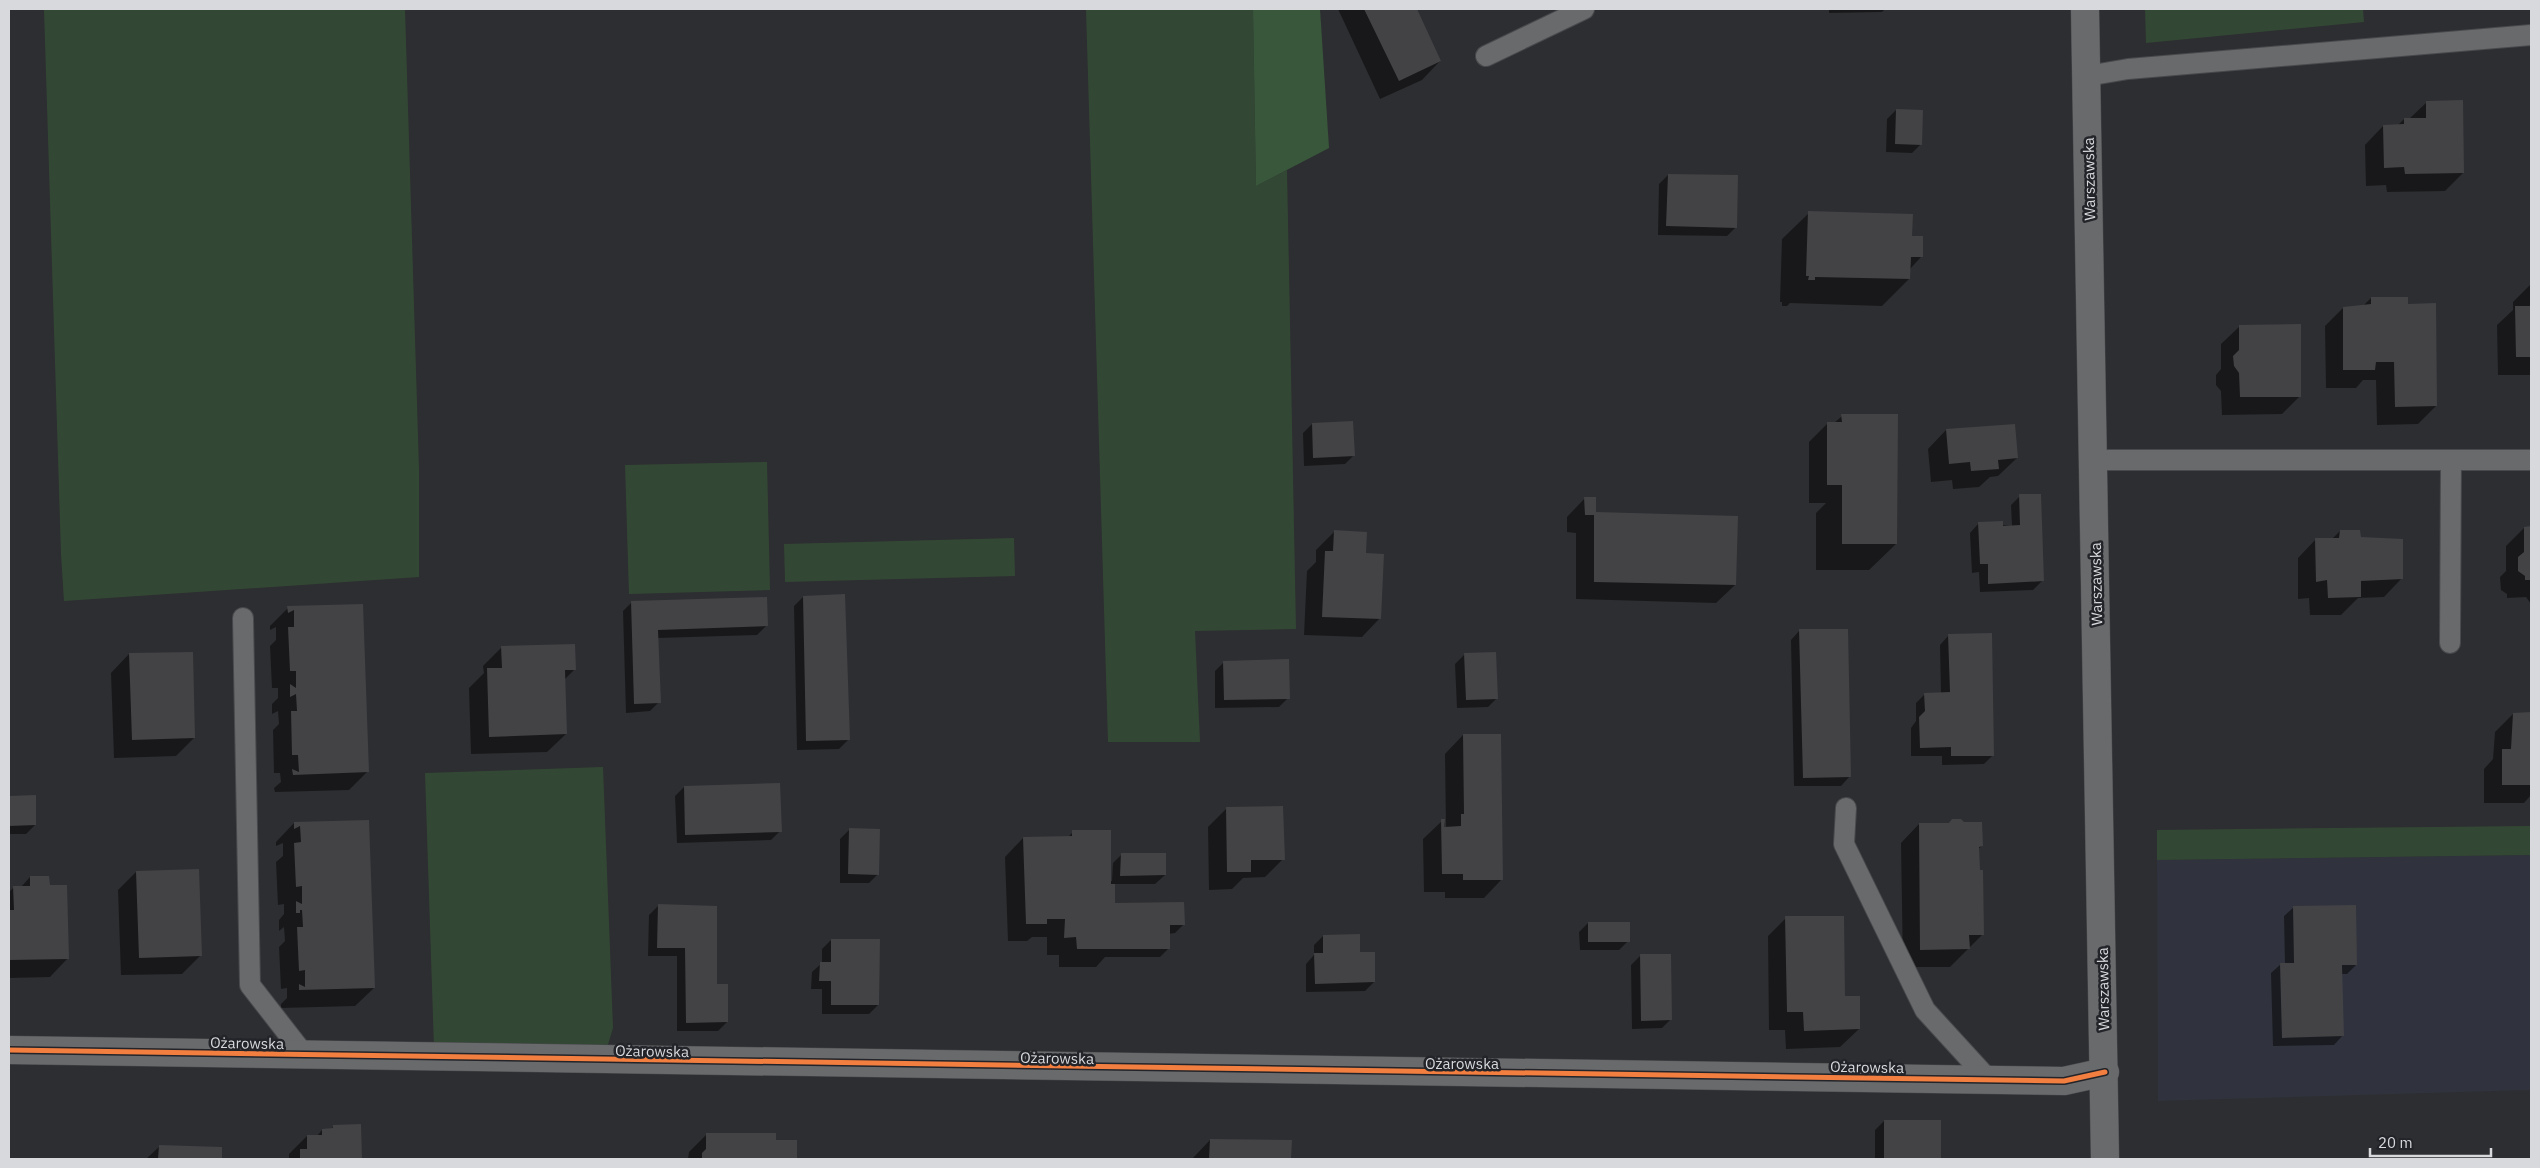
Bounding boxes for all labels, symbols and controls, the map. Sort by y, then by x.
street label: Warszawska [2079,137,2099,221]
street label: Warszawska [2086,542,2106,626]
street label: Warszawska [2093,947,2113,1031]
street label: Ożarowska [210,1033,284,1053]
street label: Ożarowska [615,1041,689,1061]
street label: Ożarowska [1020,1048,1094,1068]
street label: Ożarowska [1425,1054,1499,1073]
street label: Ożarowska [1830,1057,1904,1077]
scale bar [2370,1126,2491,1158]
text: 20 m [2378,1133,2413,1152]

